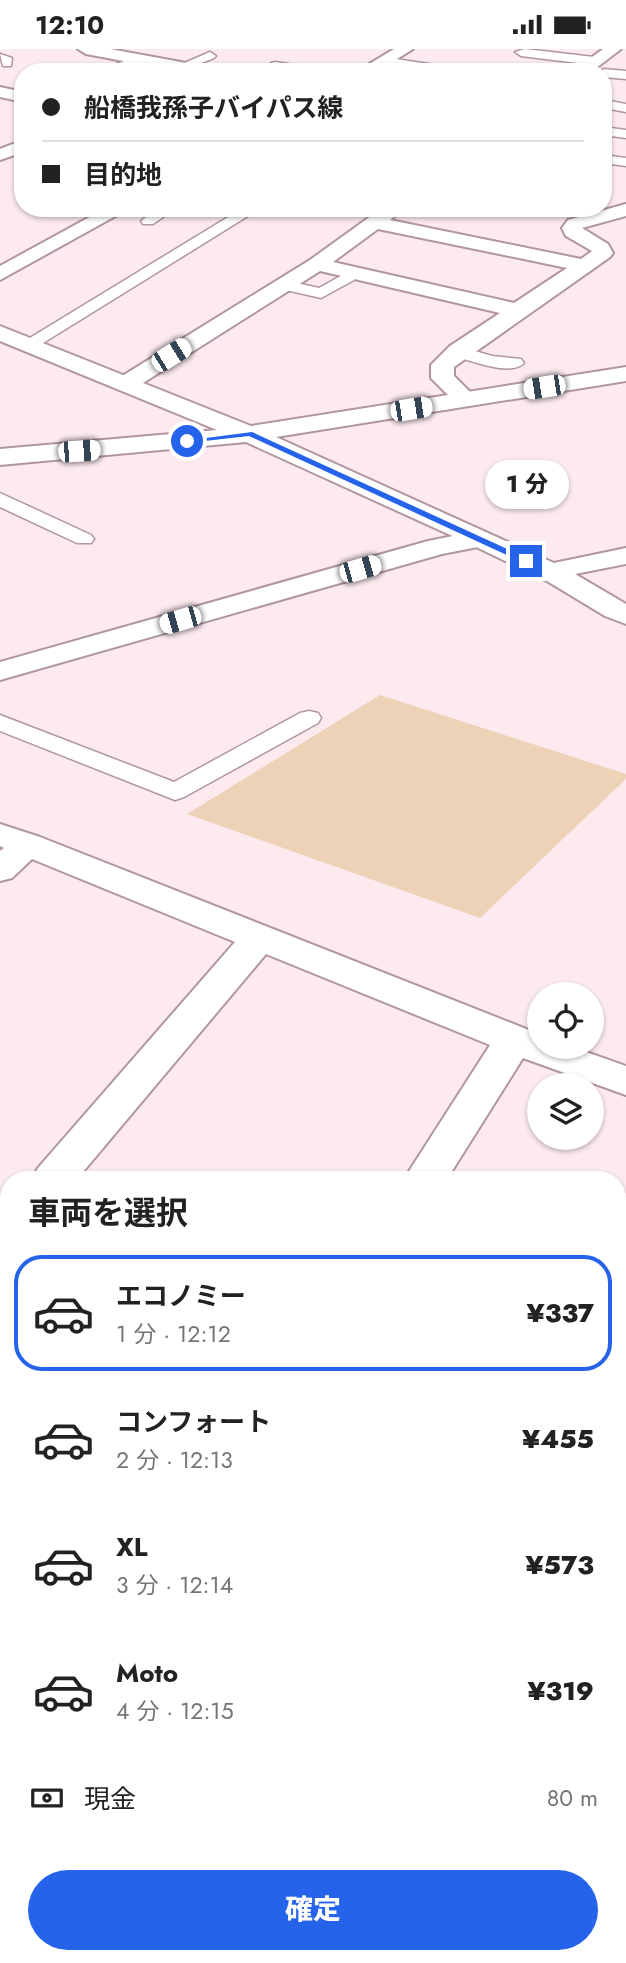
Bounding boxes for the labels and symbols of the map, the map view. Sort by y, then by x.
car [148,335,195,375]
car [522,373,567,401]
car [389,395,434,423]
route start [171,425,203,457]
car [58,439,101,463]
callout: 1 分 [484,459,568,509]
route end [510,545,542,577]
car [337,553,384,585]
car [157,604,204,636]

